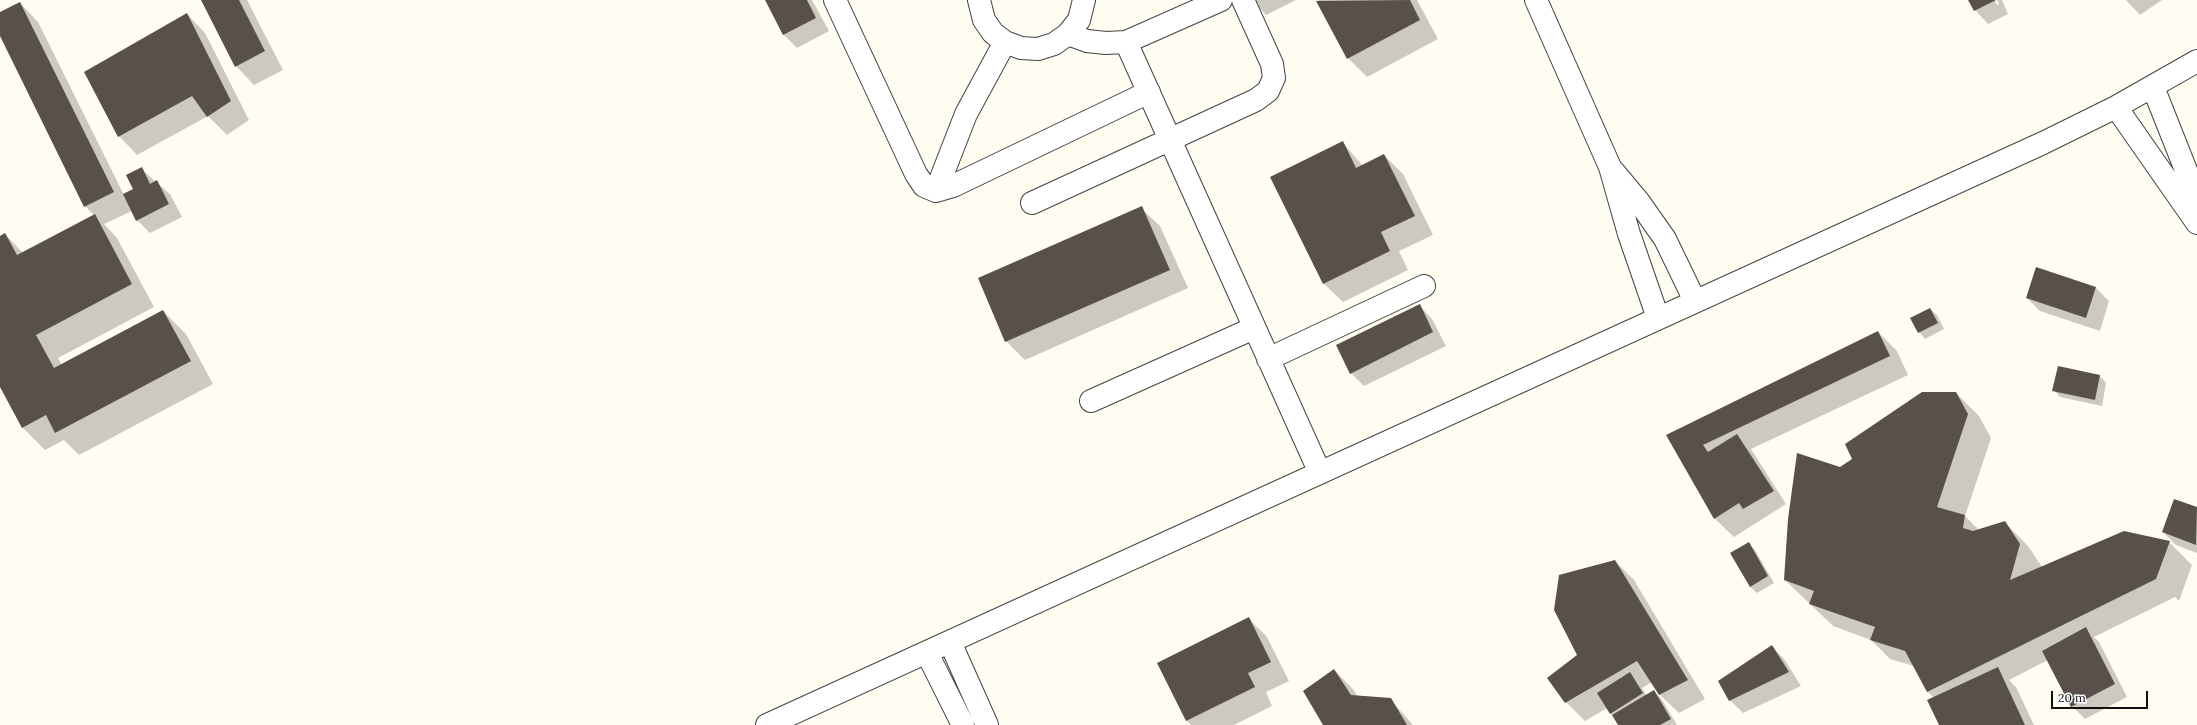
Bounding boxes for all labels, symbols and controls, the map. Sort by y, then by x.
scale bar [2053,683,2150,709]
text: 20 m [2058,690,2086,705]

